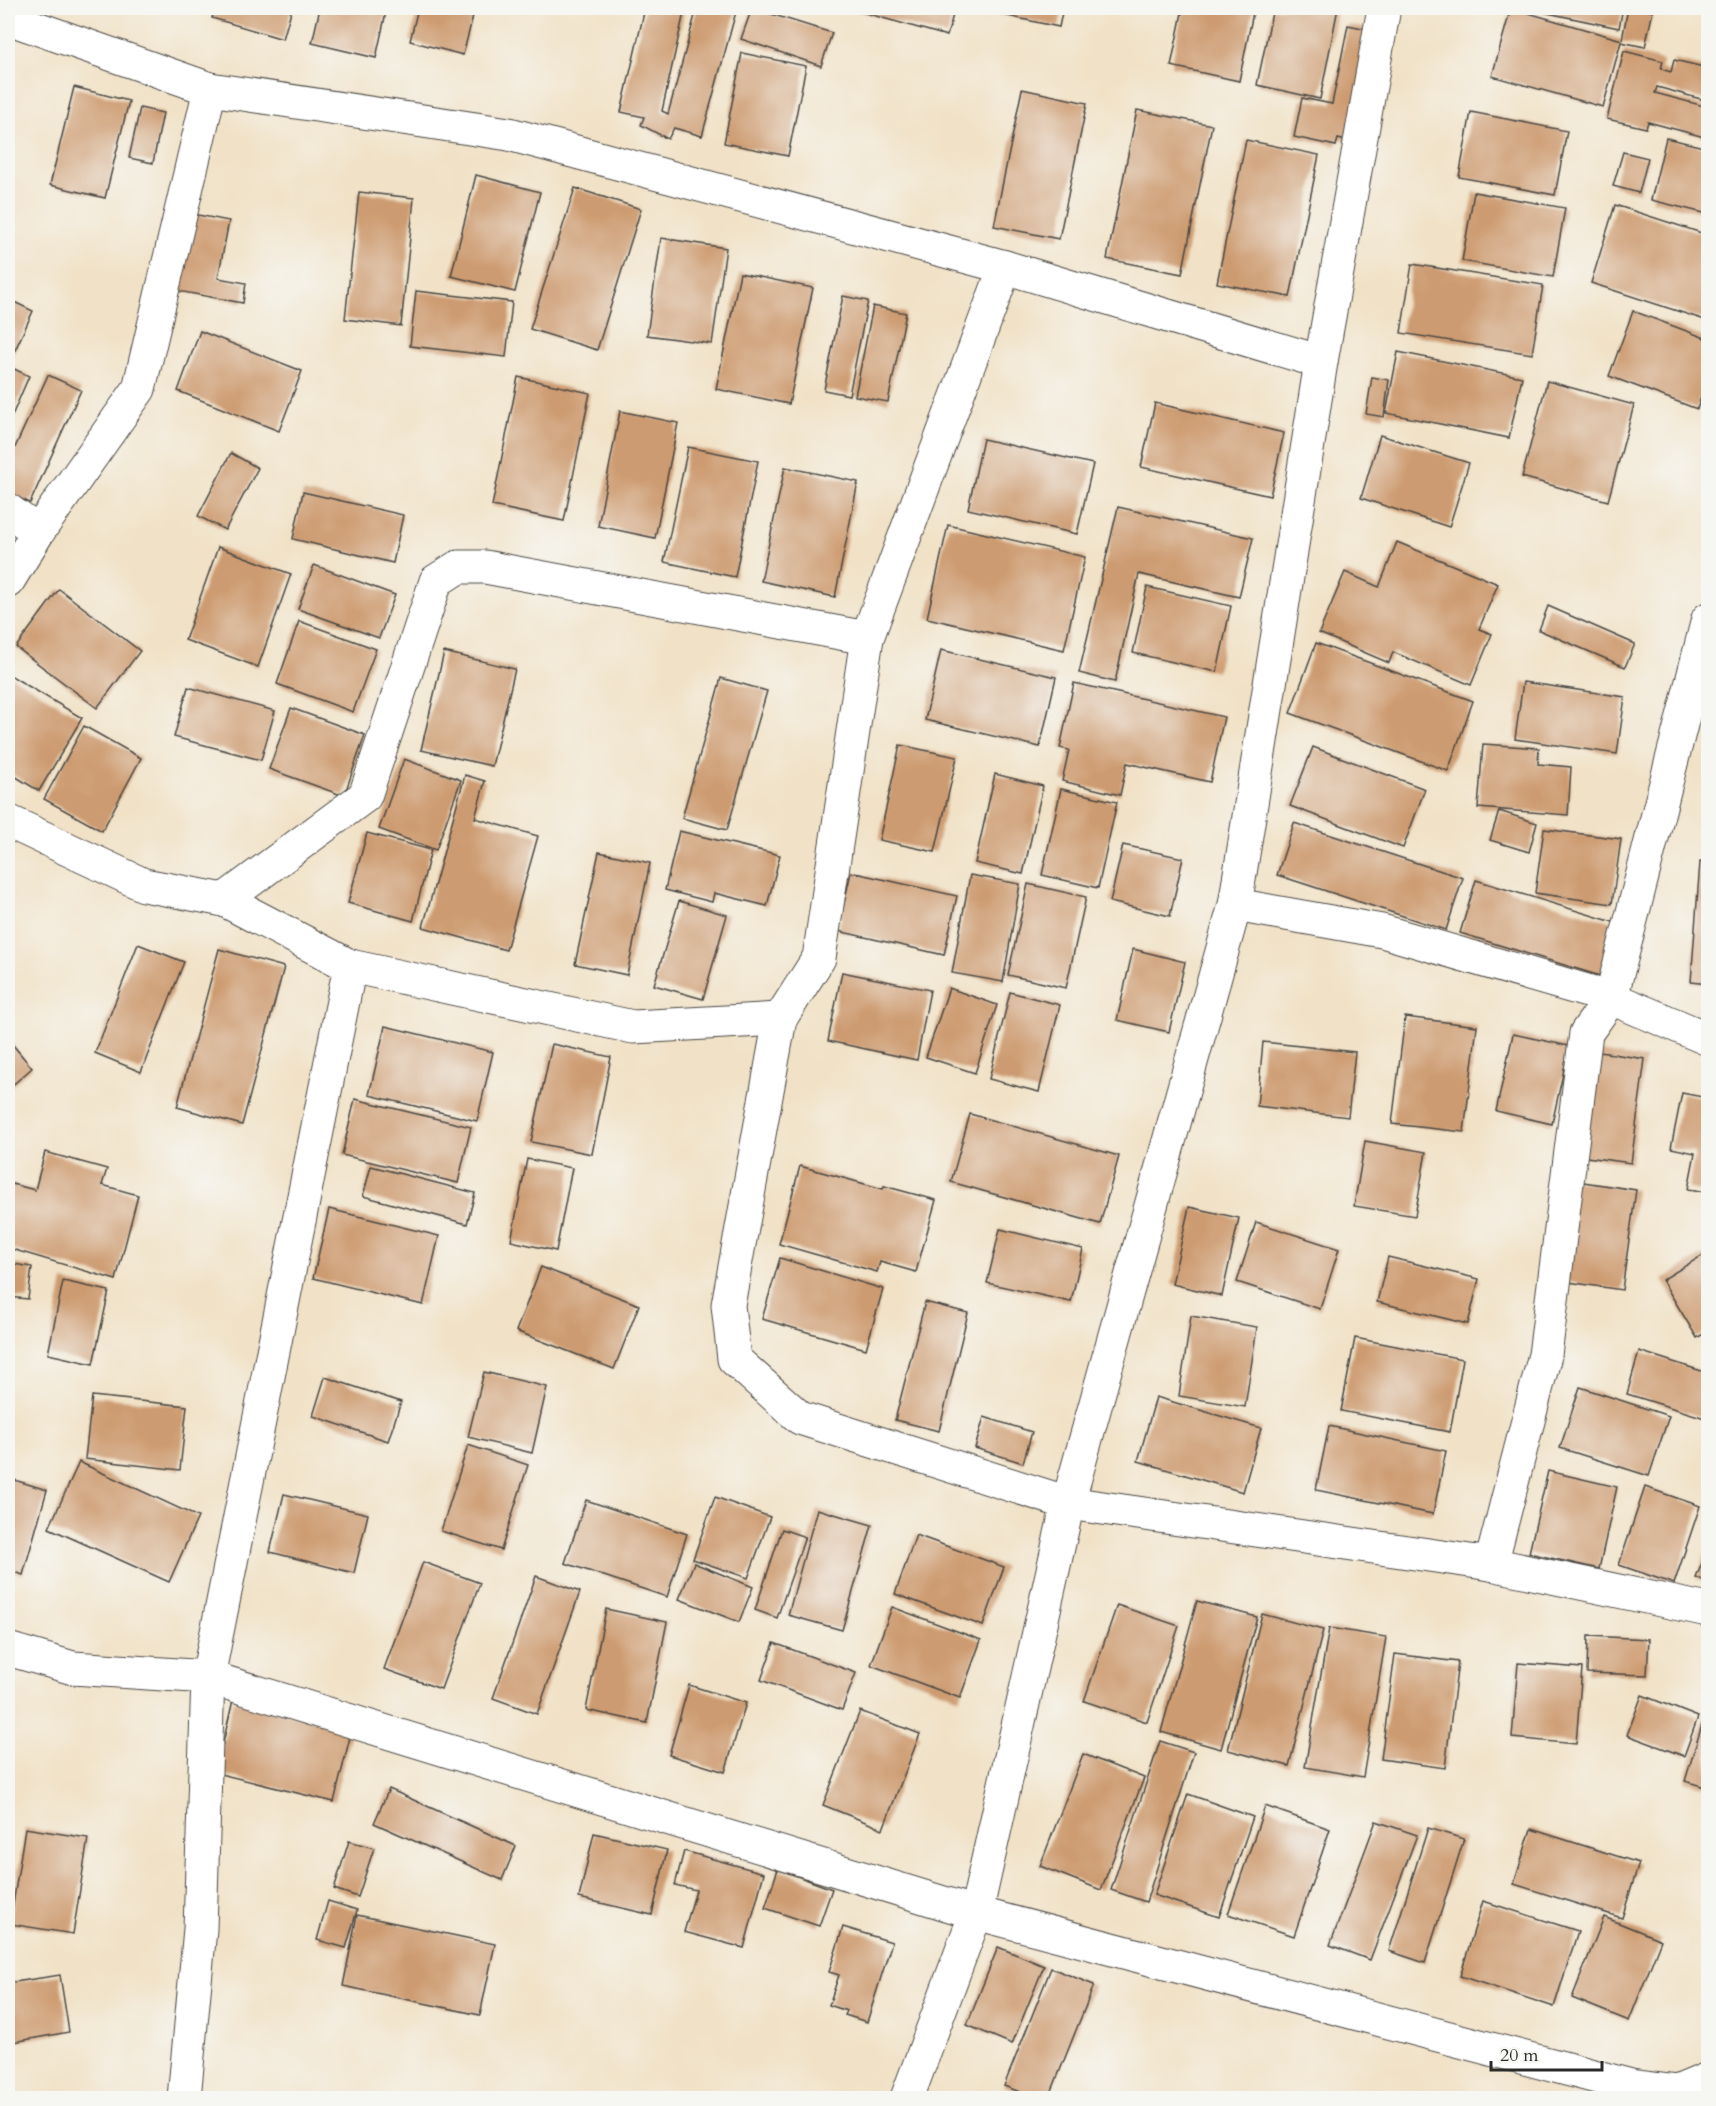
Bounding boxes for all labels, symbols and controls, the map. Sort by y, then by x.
scale bar [1491,2034,1602,2072]
text: 20 m [1500,2043,1539,2068]

